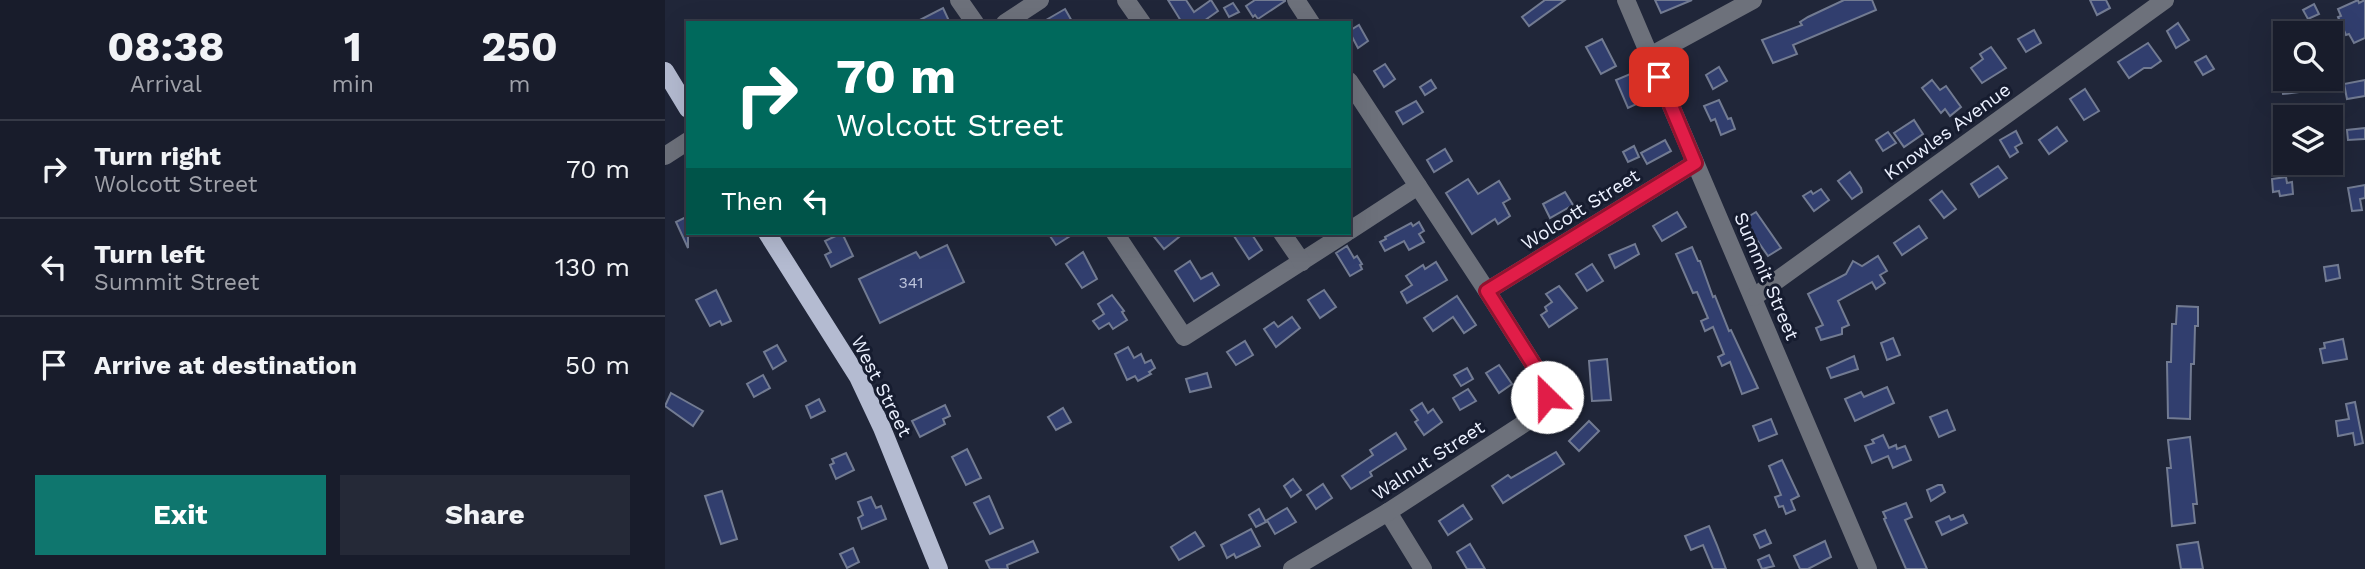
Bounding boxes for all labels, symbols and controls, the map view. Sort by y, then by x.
map controls [2273,21,2343,175]
button: search [2273,21,2343,91]
text: 08:38 [107,22,225,71]
text: 1 [344,22,362,71]
text: 250 [481,22,558,71]
text: 70 m [836,47,956,105]
pin [1629,47,1689,107]
icon: right [721,49,812,140]
icon: arrive [1640,58,1678,96]
text: Arrival [130,71,202,98]
text: min [332,71,374,98]
text: m [509,71,530,98]
street label: Knowles Avenue [1879,78,2015,185]
button: layers [2273,105,2343,175]
text: Wolcott Street [836,106,1064,144]
text: Turn right [94,141,221,171]
icon: right [35,150,73,188]
text: 70 m [566,154,630,184]
street label: Wolcott Street [1517,164,1644,255]
text: Wolcott Street [94,171,258,198]
icon: left [797,182,835,220]
text: Then [721,186,783,216]
street label: Summit Street [1729,209,1804,344]
text: Turn left [94,239,205,269]
icon: left [35,248,73,286]
text: 130 m [555,252,630,282]
text: Summit Street [94,269,260,296]
house number: 341 [898,273,924,292]
street label: West Street [846,332,917,441]
icon: arrive [35,346,73,384]
text: Arrive at destination [94,350,357,380]
text: 50 m [565,350,630,380]
position arrow [1510,360,1584,434]
street label: Walnut Street [1368,416,1489,505]
button: Exit [35,475,326,555]
button: Share [340,475,630,555]

